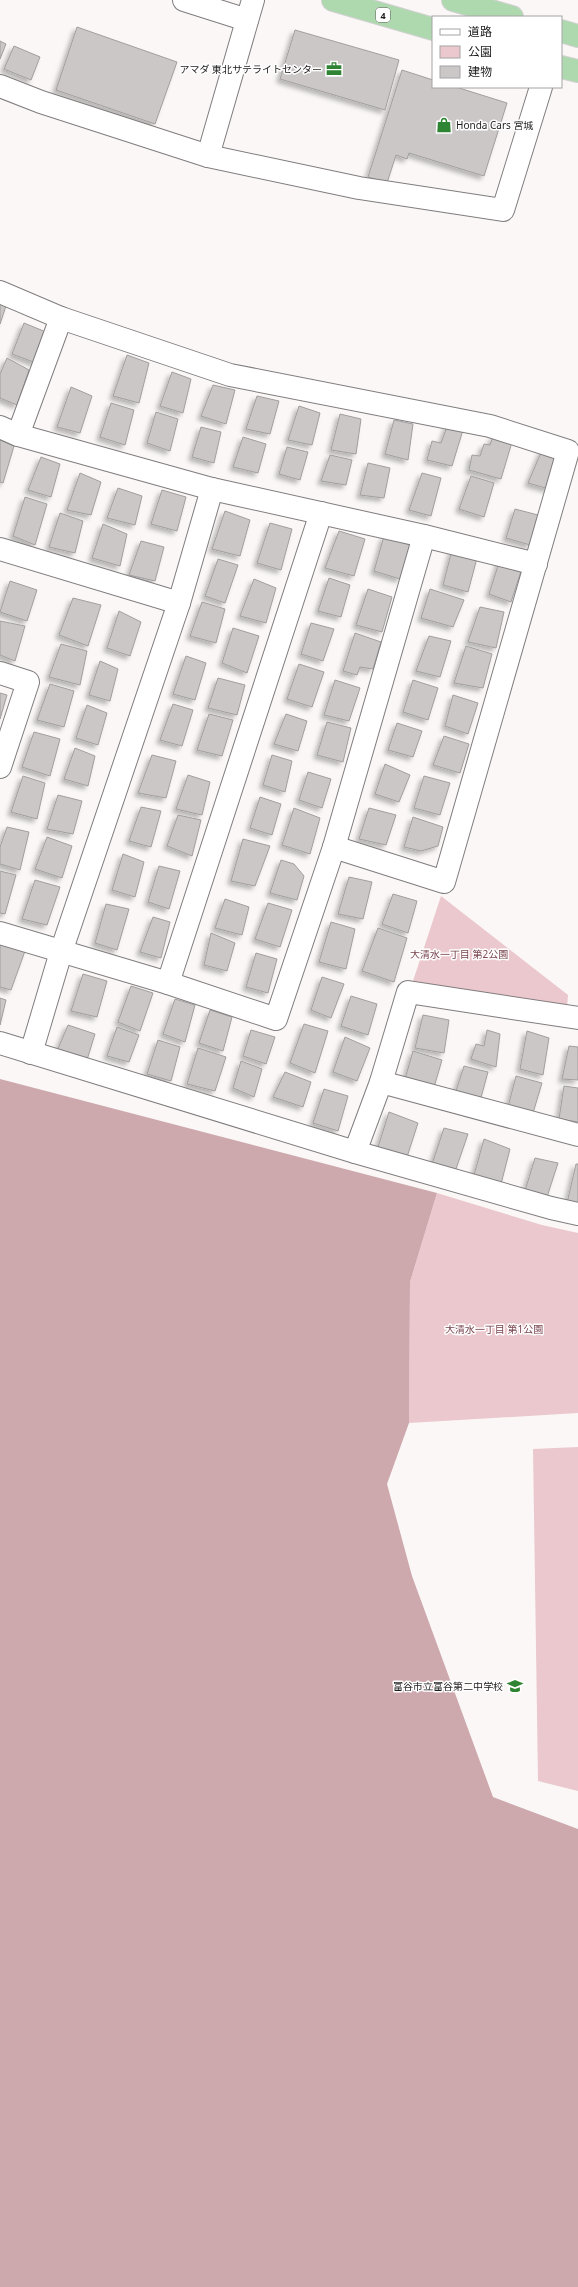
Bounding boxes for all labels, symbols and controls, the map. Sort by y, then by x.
road number: 4 [376,8,390,22]
legend [432,16,562,88]
text: 道路 [468,23,492,40]
text: 公園 [468,43,492,60]
office icon: アマダ 東北サテライトセンター [325,60,343,78]
place label: アマダ 東北サテライトセンター [179,62,322,76]
text: 建物 [468,63,492,80]
shop icon: Honda Cars 宮城 [435,116,453,134]
place label: Honda Cars 宮城 [456,118,533,132]
park label: 大清水一丁目 第2公園 [410,947,508,961]
park label: 大清水一丁目 第1公園 [445,1322,543,1336]
school or university icon: 富谷市立富谷第二中学校 [506,1677,524,1695]
place label: 富谷市立富谷第二中学校 [393,1679,503,1693]

